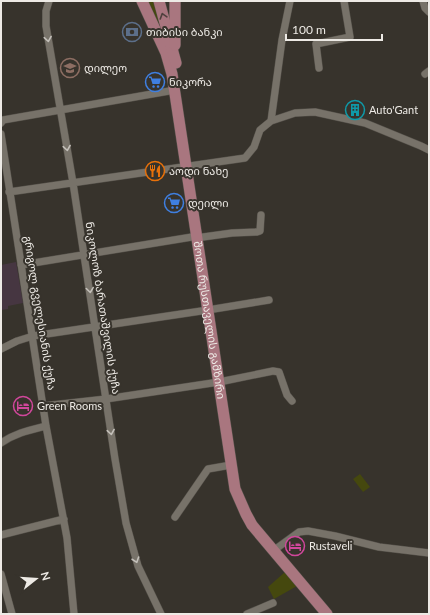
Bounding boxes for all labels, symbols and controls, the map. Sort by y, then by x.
one-way arrow [159,12,168,19]
scale bar [286,16,382,42]
bank icon: თიბისი ბანკი [121,21,143,43]
text: 100 m [292,22,326,37]
place label: თიბისი ბანკი [146,25,223,39]
one-way arrow [43,36,52,42]
school or university icon: დილეო [59,57,81,79]
place label: დილეო [84,61,127,75]
supermarket icon: ნიკორა [144,71,166,93]
place label: ნიკორა [169,75,212,89]
building icon: Auto'Gant [344,99,366,121]
place label: Auto'Gant [369,103,418,116]
one-way arrow [62,145,71,151]
restaurant icon: აოდი ნახე [144,160,166,182]
place label: აოდი ნახე [169,164,228,178]
supermarket icon: დეილი [163,192,185,214]
place label: დეილი [188,196,229,210]
street label: ნიკოლოზ ბარათაშვილის ქუჩა [82,221,124,395]
street label: გრიგოლ გველესიანის ქუჩა [21,235,59,391]
street label: შოთა რუსთაველის გამზირი [191,240,228,400]
one-way arrow [85,287,94,293]
hotel icon: Green Rooms [12,395,34,417]
place label: Green Rooms [37,399,102,412]
one-way arrow [106,429,115,436]
hotel icon: Rustaveli [284,535,306,557]
place label: Rustaveli [309,539,353,552]
one-way arrow [131,556,139,563]
north arrow [16,559,56,599]
text: N [39,570,53,582]

